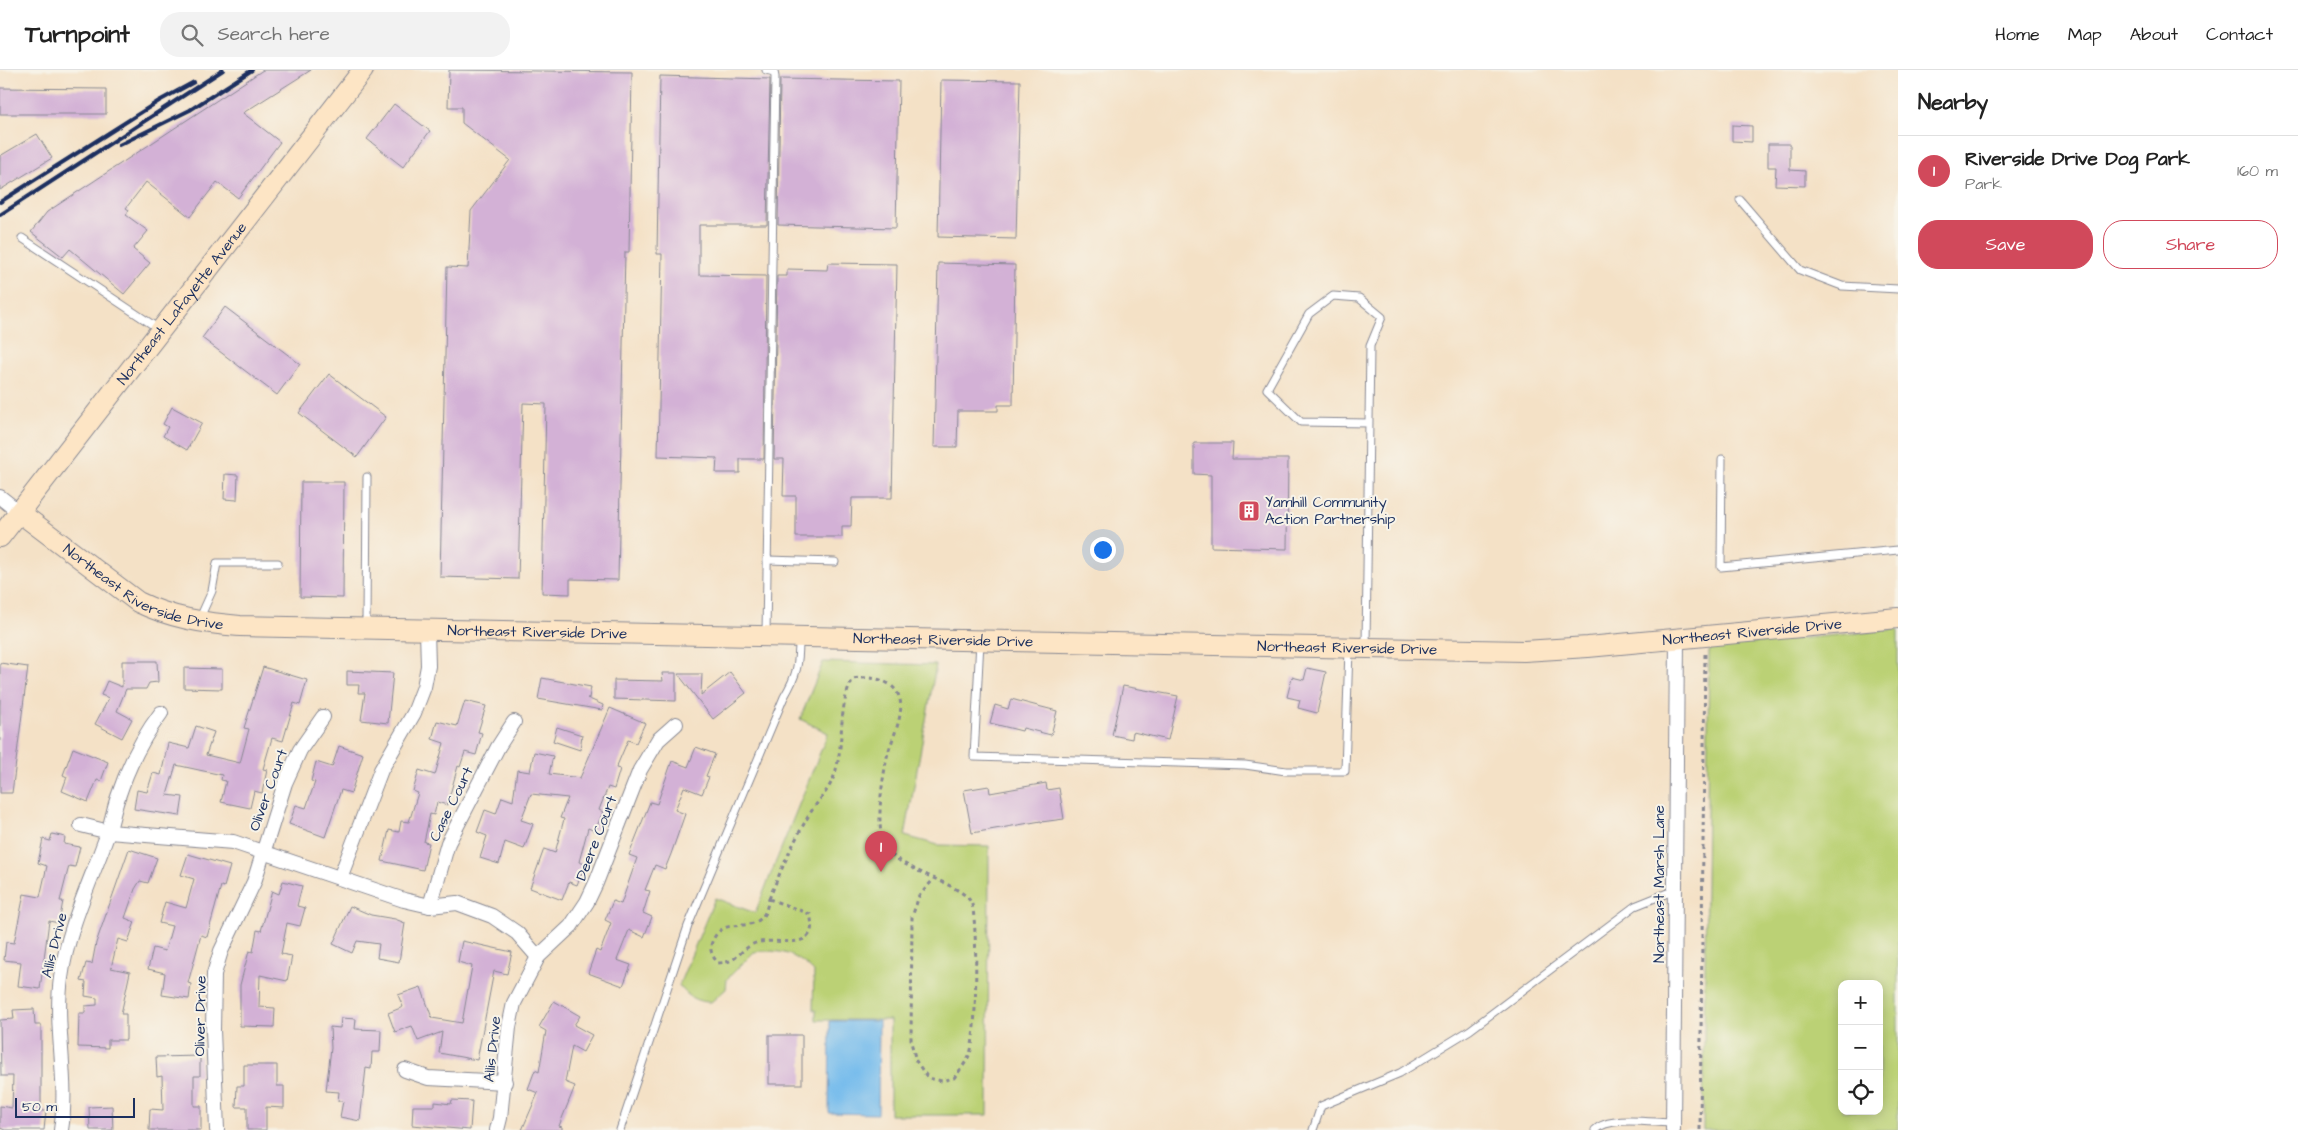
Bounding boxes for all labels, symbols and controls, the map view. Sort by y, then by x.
search box [160,12,510,57]
text: Turnpoint [25,18,130,52]
icon: search [178,21,206,49]
text: Search here [218,21,330,48]
text: Home [1995,22,2040,47]
text: Map [2068,22,2102,47]
text: About [2130,22,2178,47]
text: Contact [2206,22,2273,47]
text: Nearby [1918,88,1988,117]
text: Riverside Drive Dog Park [1965,146,2190,173]
text: 1 [1933,160,1935,182]
text: 160 m [2237,160,2278,182]
text: Park [1965,173,2002,195]
street label: Northeast Lafayette Avenue [112,218,252,389]
button: Save [1918,220,2093,269]
button: Share [2103,220,2278,269]
place label: Yamhill Community Action Partnership [1265,492,1395,530]
building icon: Yamhill Community Action Partnership [1237,499,1261,523]
your location [1090,537,1116,563]
street label: Northeast Riverside Drive [59,539,225,635]
street label: Northeast Riverside Drive [1662,613,1843,651]
street label: Northeast Riverside Drive [447,620,628,645]
street label: Northeast Riverside Drive [853,628,1033,652]
street label: Northeast Riverside Drive [1257,636,1437,660]
street label: Oliver Court [244,746,293,834]
street label: Case Court [424,763,479,845]
street label: Deere Court [571,793,622,884]
street label: Northeast Marsh Lane [1649,805,1670,963]
pin: 1 [865,831,897,872]
street label: Allis Drive [36,910,73,980]
street label: Oliver Drive [189,975,212,1057]
map controls [1838,980,1883,1115]
button: + [1838,980,1883,1025]
street label: Allis Drive [479,1015,506,1083]
button: − [1838,1025,1883,1070]
button: locate [1838,1070,1883,1115]
scale bar [15,1095,135,1118]
text: 50 m [22,1097,57,1117]

